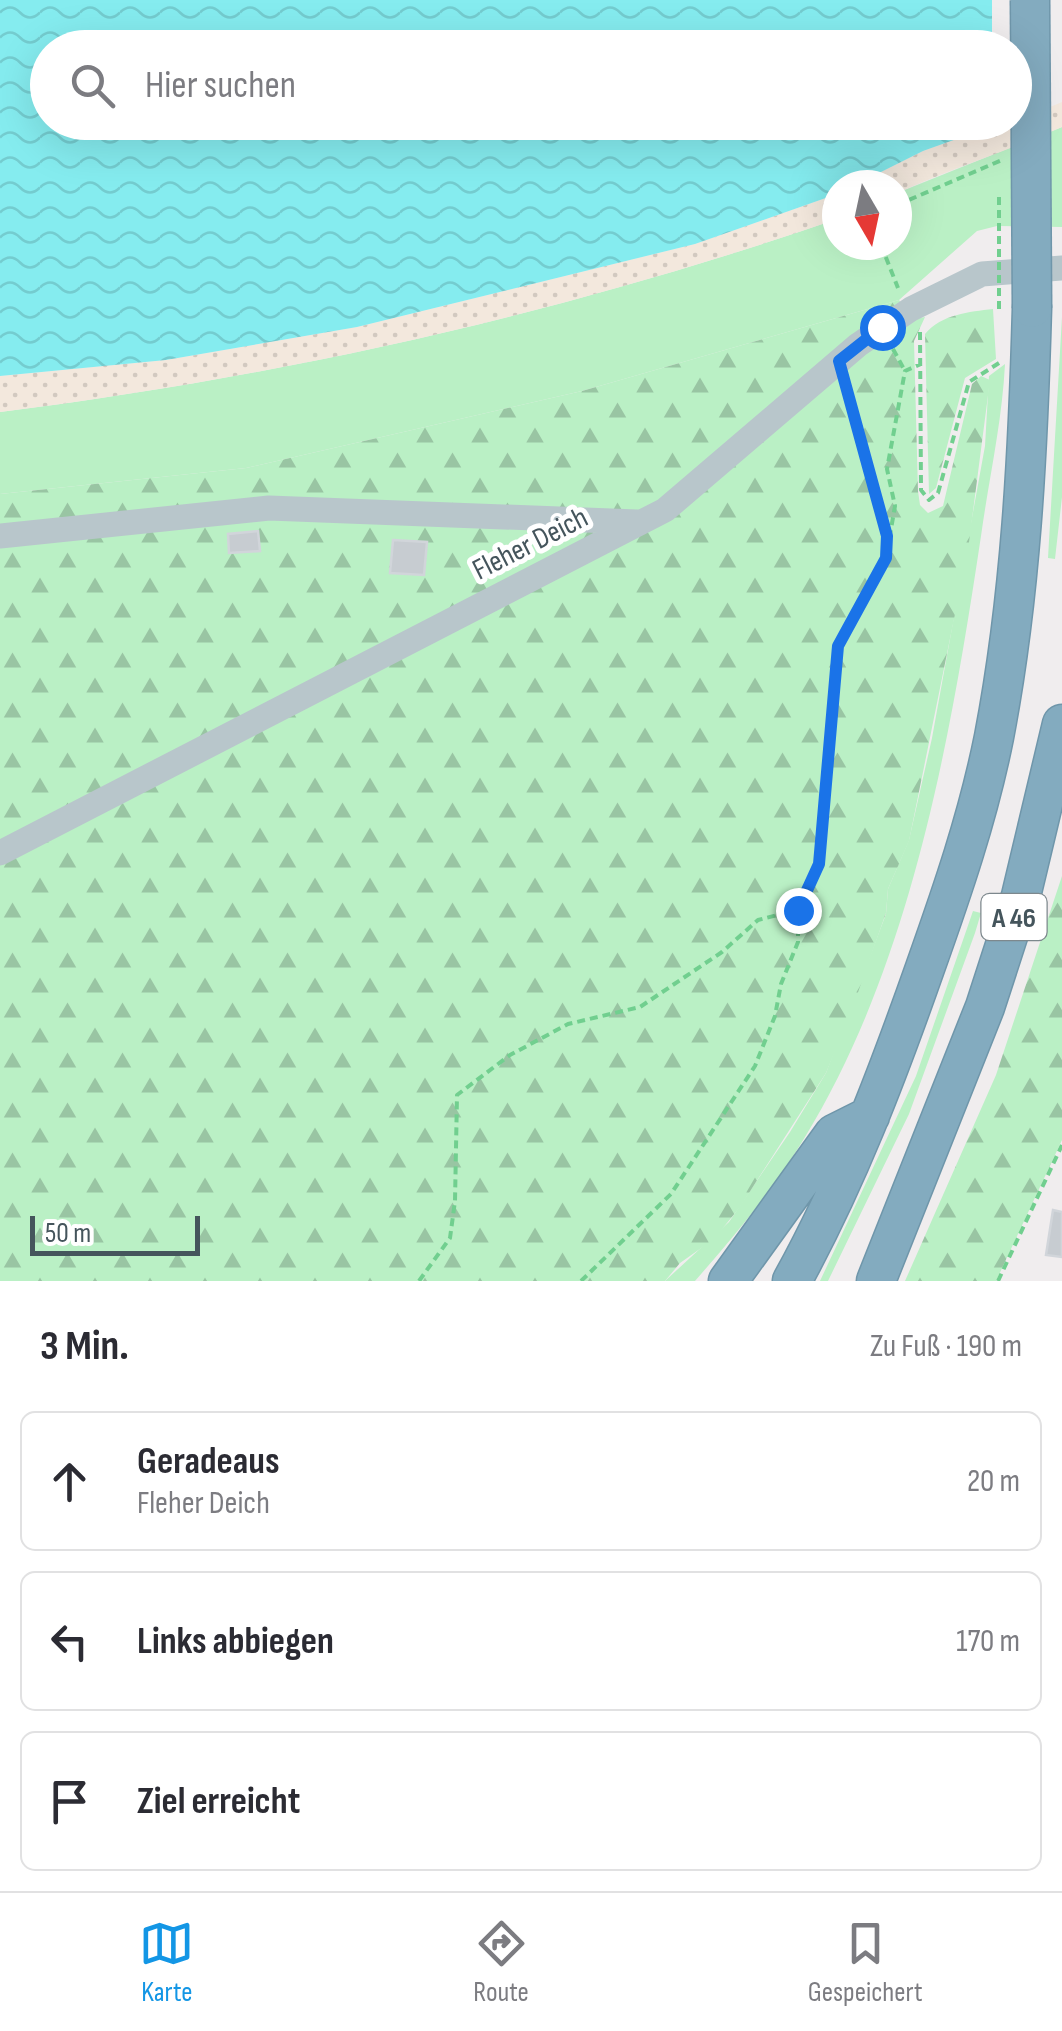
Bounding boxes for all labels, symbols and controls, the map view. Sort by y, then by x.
search box [30,30,1032,140]
icon: search [65,58,120,113]
text: Hier suchen [145,63,296,108]
north arrow [822,170,912,260]
route start [860,305,906,351]
street label: Fleher Deich [467,500,594,588]
route end [776,888,822,934]
road number: A 46 [982,894,1046,940]
scale bar [30,1211,200,1256]
text: 50 m [45,1217,91,1250]
text: 3 Min. [40,1321,129,1372]
text: Zu Fuß · 190 m [870,1327,1022,1366]
text: Geradeaus [137,1439,280,1484]
icon: ahead [42,1454,97,1509]
text: 20 m [967,1462,1020,1501]
text: Fleher Deich [137,1484,270,1523]
icon: left [42,1614,97,1669]
text: Links abbiegen [137,1619,334,1664]
text: 170 m [956,1622,1020,1661]
icon: arrive [42,1774,97,1829]
text: Ziel erreicht [137,1779,300,1824]
tab: Karte [139,1916,194,2009]
tab: Route [473,1916,529,2009]
tab: Gespeichert [808,1916,923,2009]

